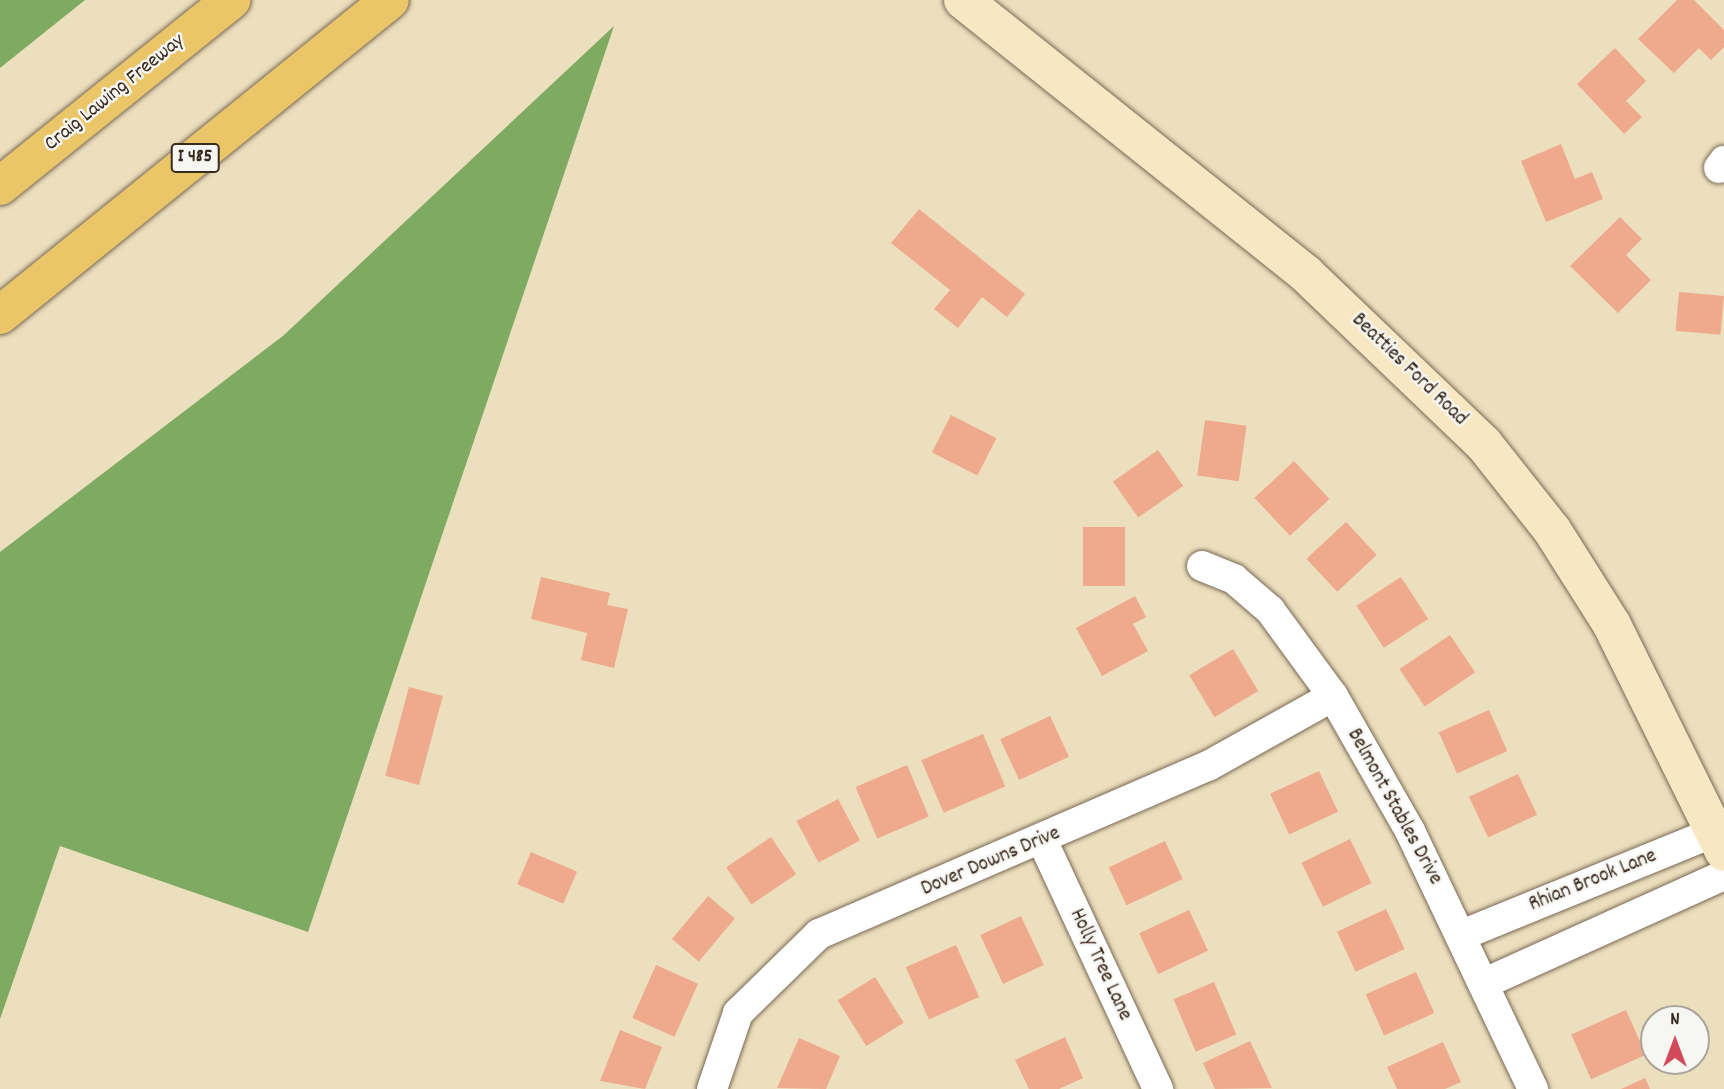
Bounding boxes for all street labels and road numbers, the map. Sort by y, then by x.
street label: Craig Lawing Freeway [40,29,190,157]
road number: I 485 [170,142,220,174]
street label: Beatties Ford Road [1346,308,1472,432]
street label: Belmont Stables Drive [1341,725,1447,889]
street label: Dover Downs Drive [918,821,1064,903]
street label: Rhian Brook Lane [1526,844,1660,918]
street label: Holly Tree Lane [1063,905,1137,1025]

